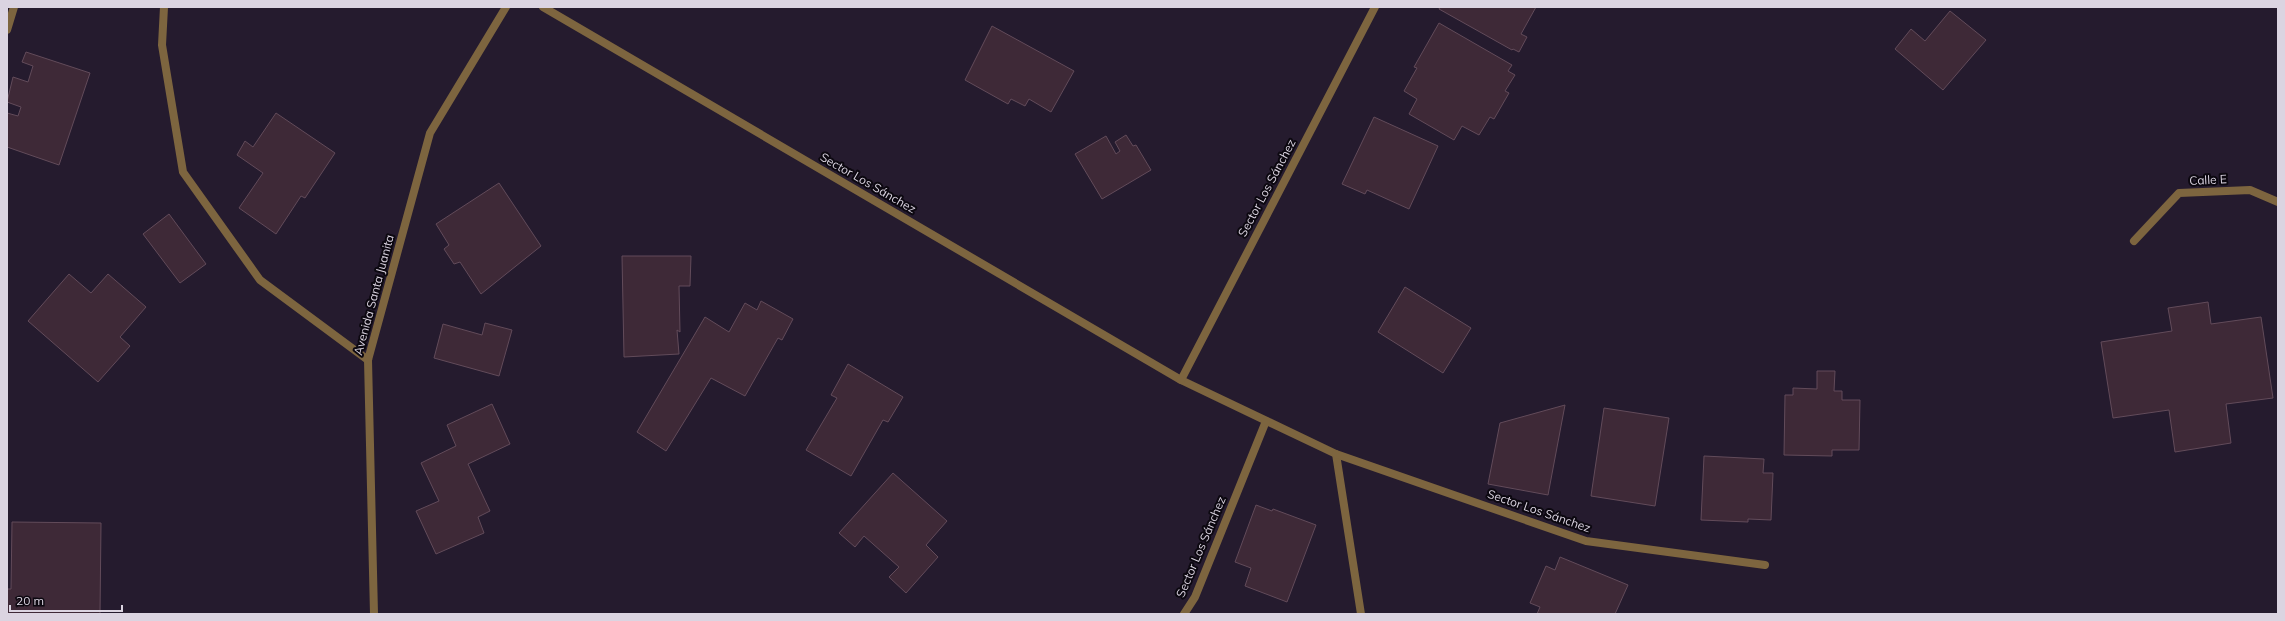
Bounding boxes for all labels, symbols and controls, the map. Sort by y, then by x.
street label: Sector Los Sánchez [1235,136,1299,239]
street label: Sector Los Sánchez [818,149,919,216]
street label: Calle E [2189,171,2227,188]
street label: Avenida Santa Juanita [350,233,397,357]
street label: Sector Los Sánchez [1486,486,1593,535]
street label: Sector Los Sánchez [1172,494,1229,600]
scale bar [10,587,122,613]
text: 20 m [16,593,44,608]

